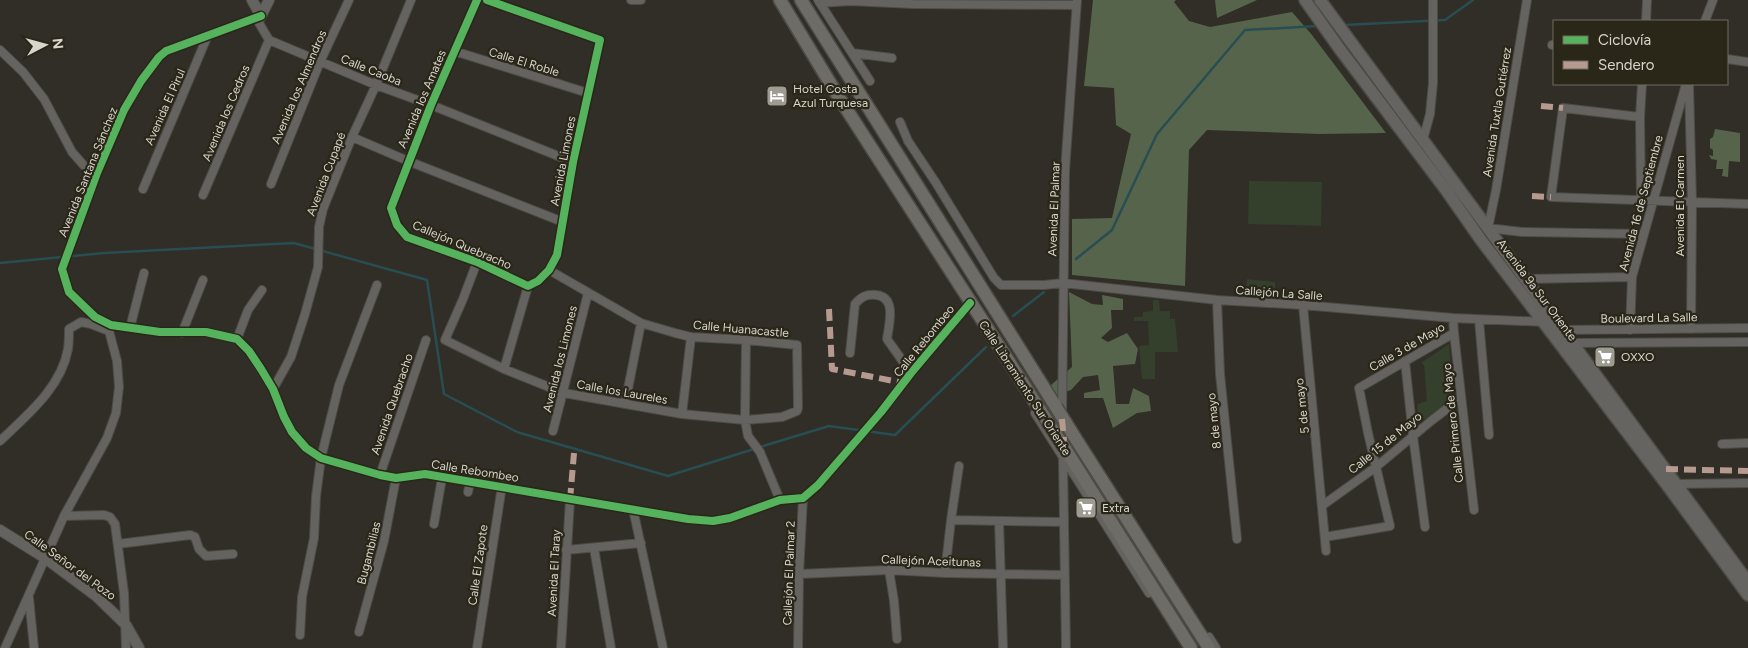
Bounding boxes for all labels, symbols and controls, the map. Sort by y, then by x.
north arrow [20,20,70,70]
legend [1553,20,1728,85]
street label: Avenida los Almendros [269,28,329,146]
text: Ciclovía [1598,31,1651,49]
text: N [48,37,66,50]
street label: Calle El Roble [487,45,561,79]
street label: Avenida Tuxtla Gutiérrez [1480,46,1514,178]
street label: Avenida los Amates [395,47,449,150]
street label: Calle Caoba [338,51,404,89]
text: Sendero [1598,56,1655,74]
street label: Avenida los Cedros [199,62,253,163]
street label: Avenida El Pirul [142,67,188,147]
place label: Hotel Costa Azul Turquesa [793,82,868,110]
hotel icon: Hotel Costa Azul Turquesa [765,84,789,108]
street label: Avenida Santana Sánchez [56,105,120,239]
street label: Avenida Limones [547,114,579,207]
street label: Avenida Cupapé [304,130,349,218]
street label: Avenida 16 de Septiembre [1616,133,1666,273]
street label: Avenida El Carmen [1673,155,1687,257]
street label: Avenida El Palmar [1045,161,1063,257]
street label: Callejón Quebracho [410,218,514,272]
street label: Avenida 9a Sur Oriente [1494,236,1580,344]
street label: Callejón La Salle [1235,283,1323,303]
street label: Calle Rebombeo [891,302,957,380]
street label: Avenida los Limones [540,304,580,414]
street label: Boulevard La Salle [1600,310,1698,326]
street label: Calle Huanacastle [692,318,790,340]
street label: Calle Libramiento Sur Oriente [976,318,1074,458]
street label: Calle 3 de Mayo [1367,320,1447,374]
supermarket icon: OXXO [1593,345,1617,369]
place label: OXXO [1621,350,1654,364]
street label: Avenida Quebracho [368,351,416,456]
street label: Calle Primero de Mayo [1440,363,1466,483]
street label: Calle los Laureles [575,377,669,407]
street label: 5 de mayo [1292,377,1312,434]
street label: 8 de mayo [1204,392,1224,450]
street label: Calle 15 de Mayo [1346,409,1424,477]
street label: Calle Rebombeo [430,457,520,485]
supermarket icon: Extra [1074,496,1098,520]
place label: Extra [1102,501,1130,515]
street label: Bugambilias [354,520,384,586]
street label: Callejón El Palmar 2 [780,520,798,626]
street label: Calle El Zapote [465,523,491,606]
street label: Calle Señor del Pozo [21,527,119,603]
street label: Avenida El Taray [545,528,563,617]
street label: Callejón Aceitunas [881,552,982,570]

